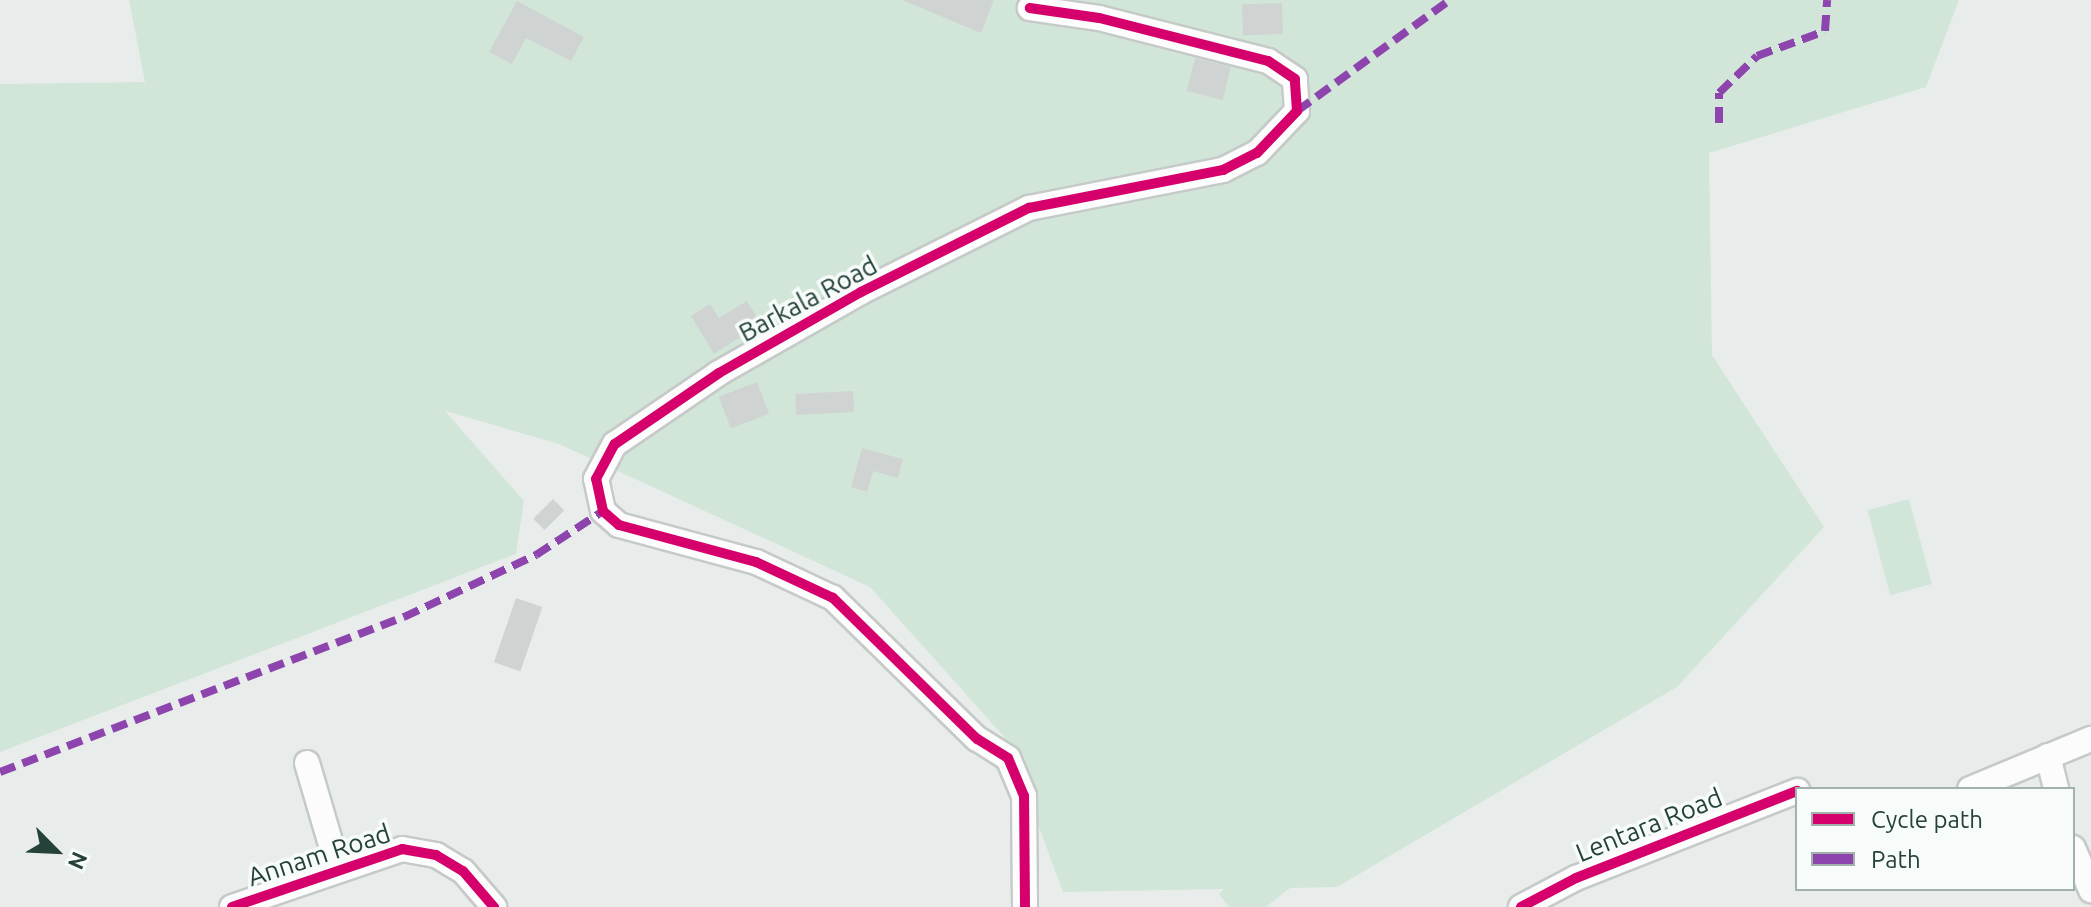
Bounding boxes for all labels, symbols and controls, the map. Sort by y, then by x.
street label: Barkala Road [733,249,883,349]
street label: Lentara Road [1571,781,1727,869]
legend [1795,787,2075,891]
text: Cycle path [1871,806,1983,833]
north arrow [16,811,96,891]
street label: Annam Road [244,817,394,893]
text: Path [1871,846,1921,873]
text: N [64,848,93,874]

